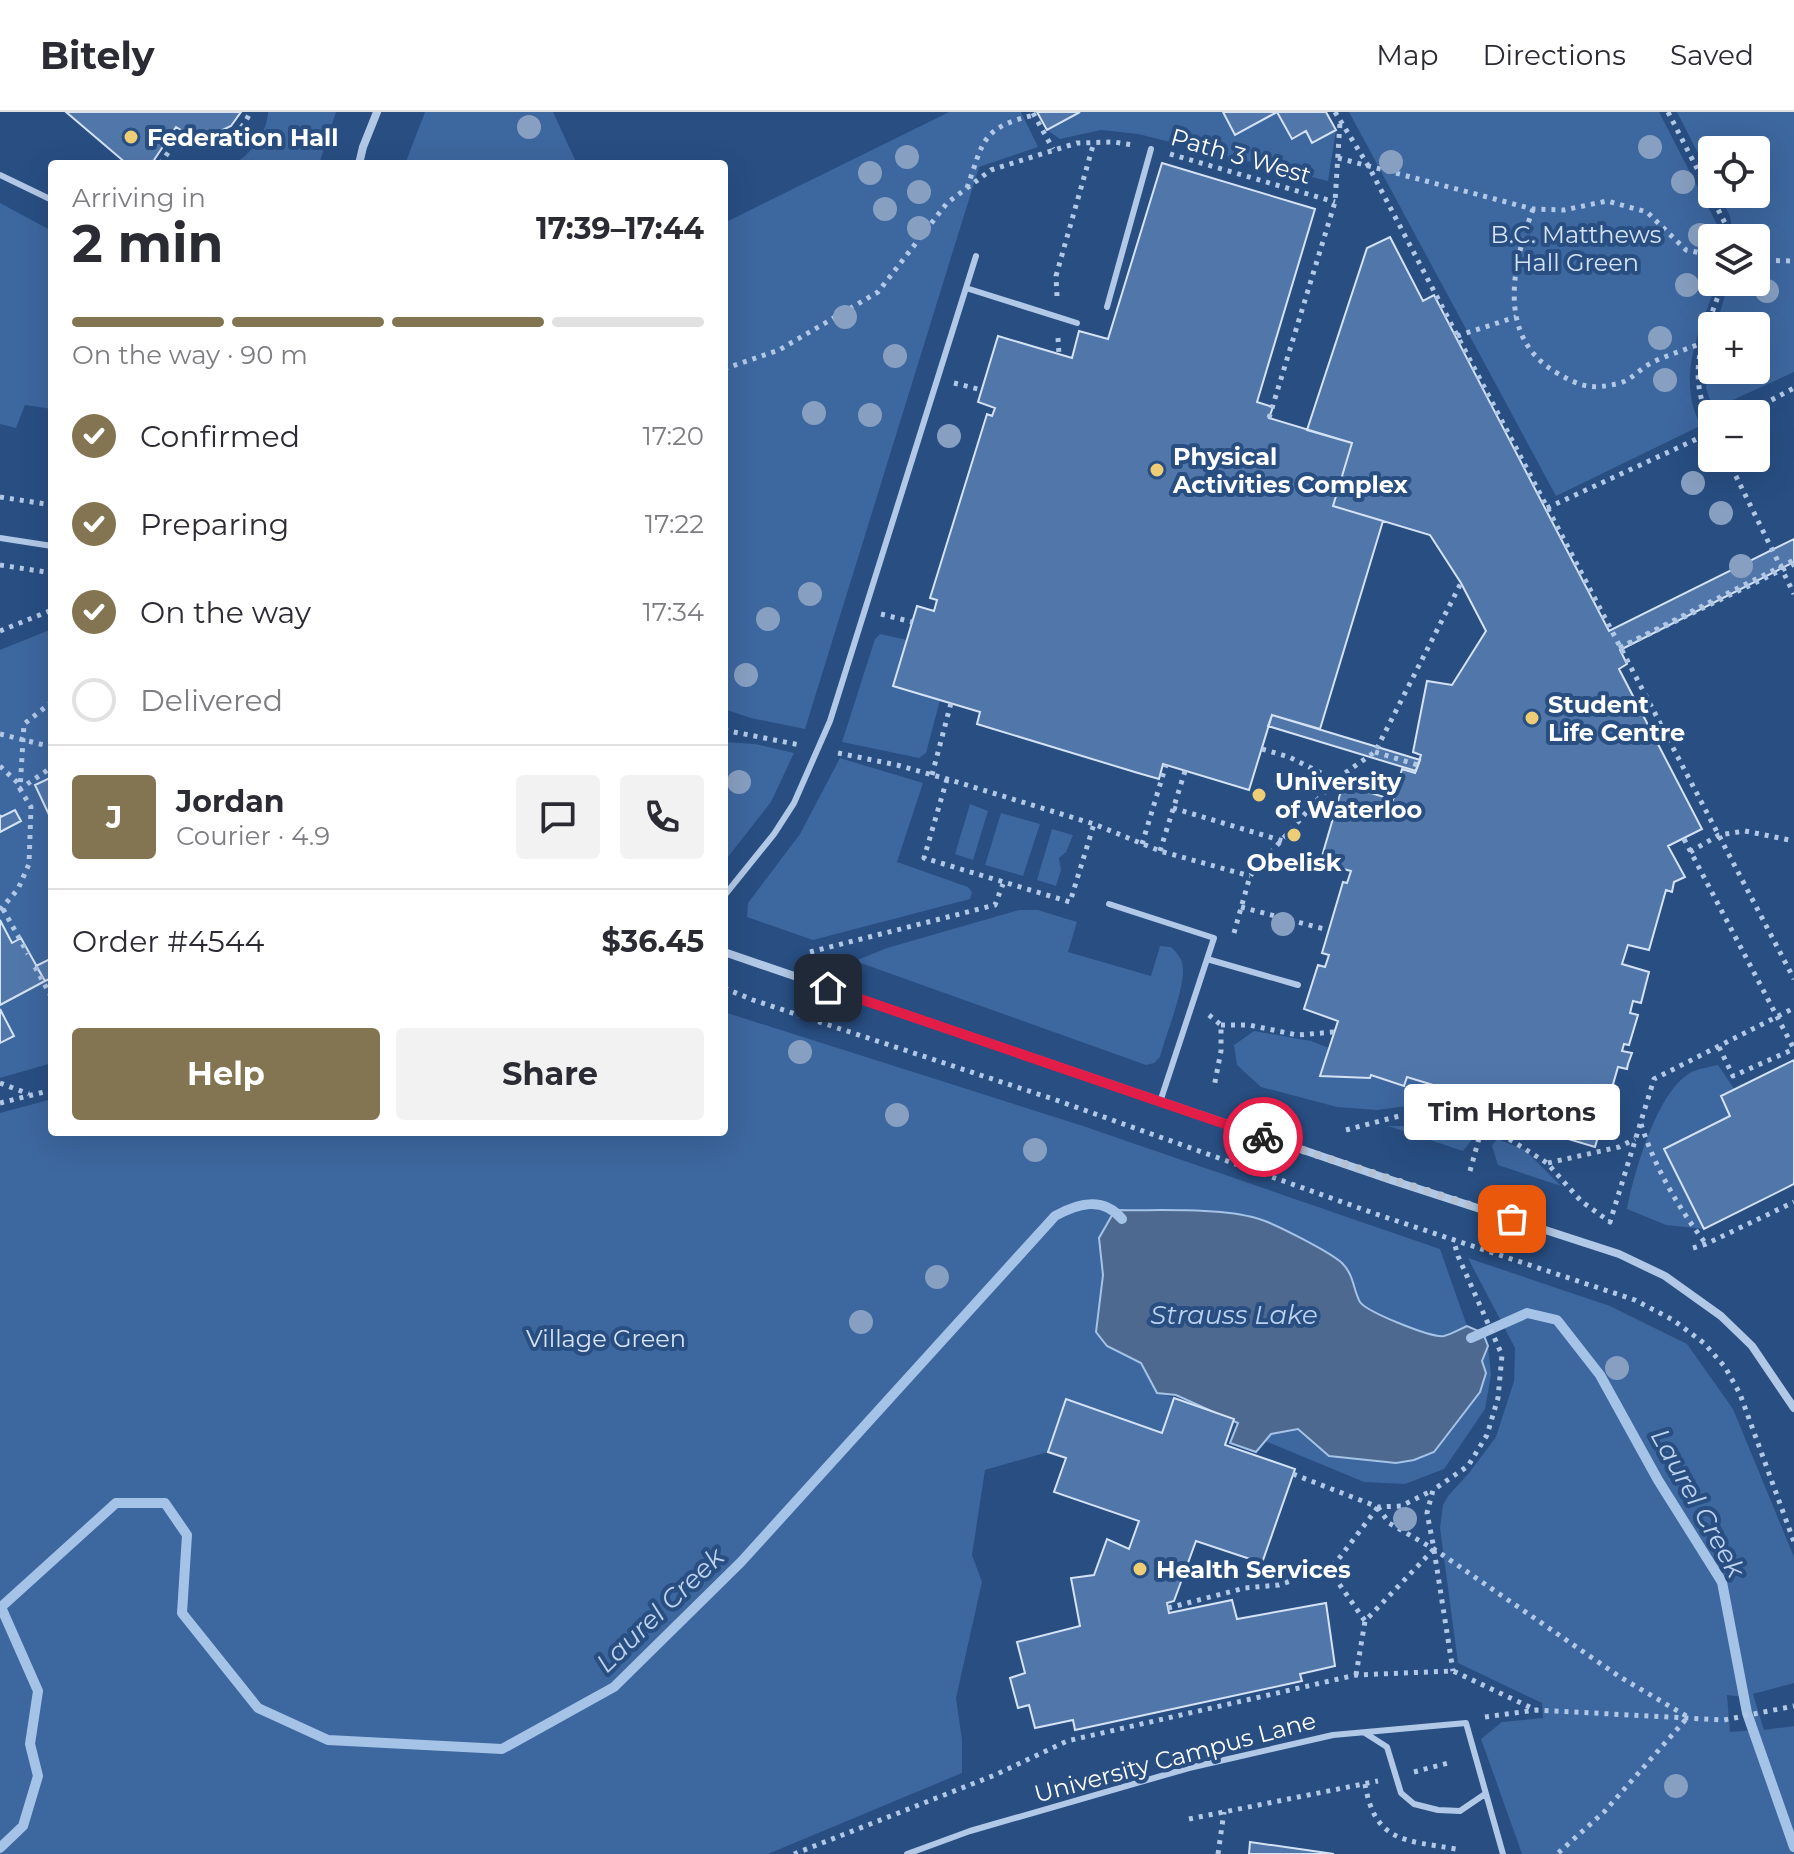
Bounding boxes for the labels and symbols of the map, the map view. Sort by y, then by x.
street label: Path 3 West [1168,122,1315,190]
place label: Federation Hall [147,123,339,152]
marker: Federation Hall [122,128,140,146]
park label: B.C. Matthews Hall Green [1491,220,1661,277]
place label: Physical Activities Complex [1172,442,1409,499]
marker: Physical Activities Complex [1148,461,1166,479]
place label: Student Life Centre [1548,690,1685,747]
marker: Student Life Centre [1523,709,1541,727]
place label: University of Waterloo [1275,767,1422,824]
marker: University of Waterloo [1250,786,1268,804]
marker: Obelisk [1285,826,1303,844]
place label: Obelisk [1247,848,1342,877]
pin [794,954,862,1022]
callout: Tim Hortons [1404,1083,1620,1139]
courier [1223,1097,1303,1177]
pin [1478,1185,1546,1253]
water label: Strauss Lake [1150,1299,1318,1331]
park label: Village Green [526,1324,686,1353]
water label: Laurel Creek [1644,1423,1753,1584]
water label: Laurel Creek [589,1540,732,1679]
place label: Health Services [1156,1555,1351,1584]
marker: Health Services [1131,1560,1149,1578]
street label: University Campus Lane [1031,1705,1319,1809]

